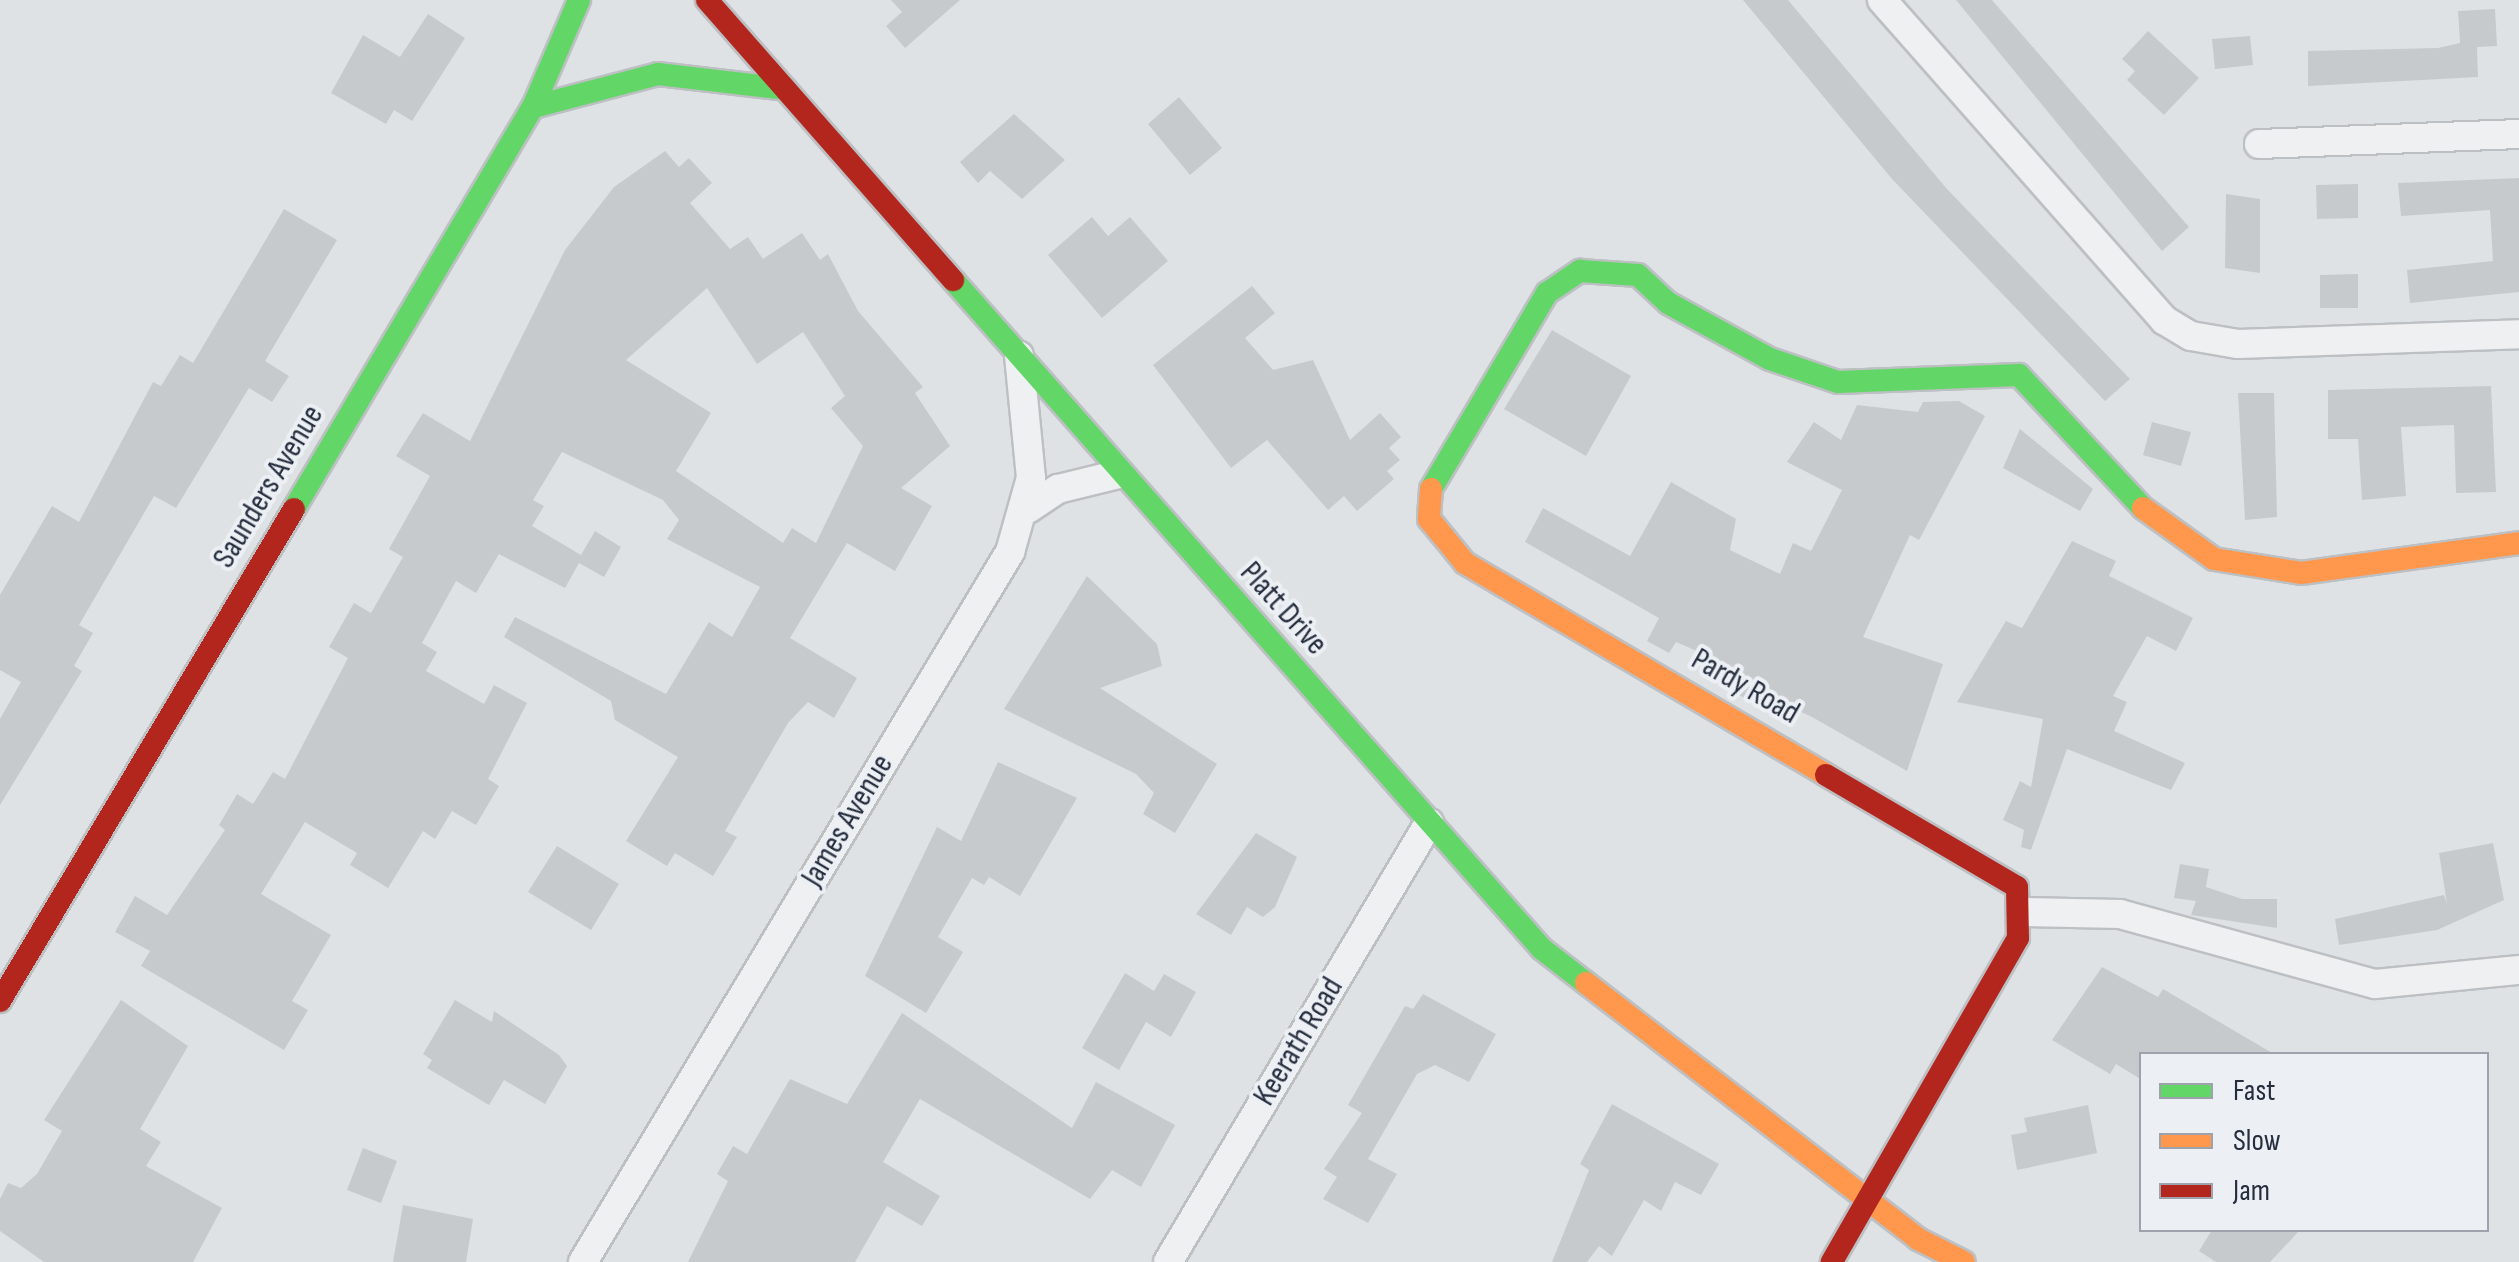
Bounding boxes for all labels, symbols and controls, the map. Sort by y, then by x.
street label: Saunders Avenue [205,399,333,575]
street label: Platt Drive [1231,554,1335,664]
street label: Pardy Road [1684,641,1806,733]
street label: James Avenue [794,748,902,894]
street label: Keerath Road [1246,971,1352,1113]
legend [2139,1052,2489,1232]
text: Fast [2233,1073,2275,1109]
text: Slow [2233,1123,2281,1159]
text: Jam [2233,1173,2270,1209]

